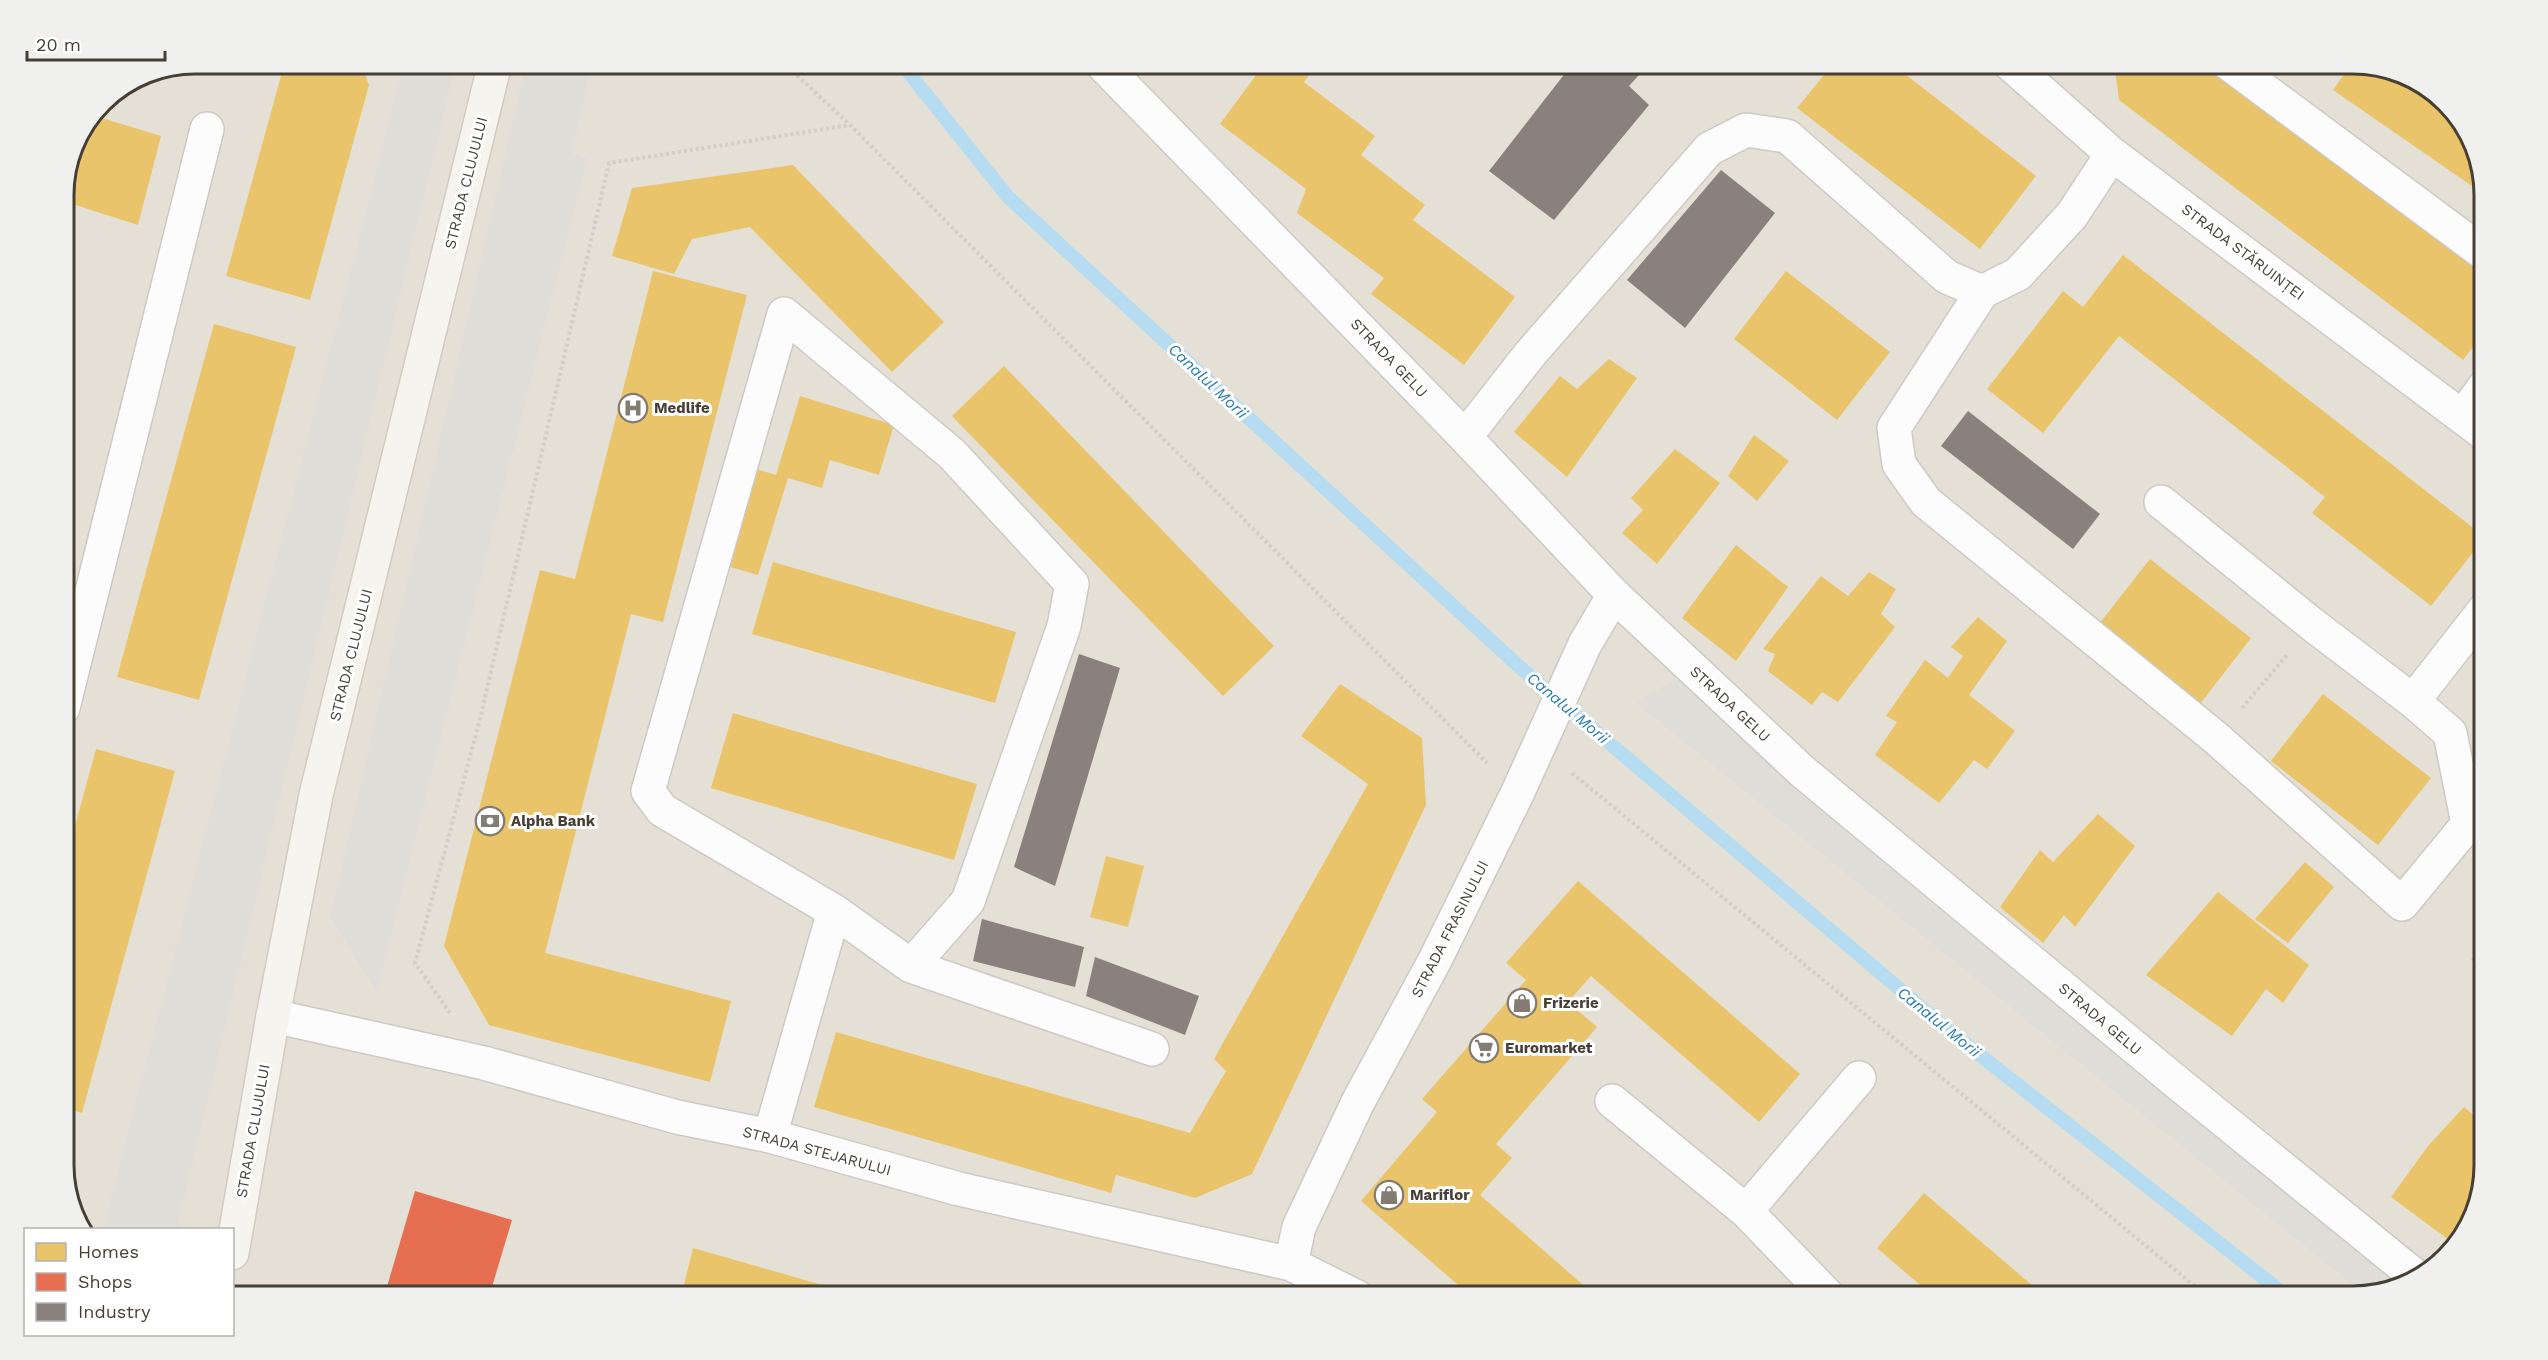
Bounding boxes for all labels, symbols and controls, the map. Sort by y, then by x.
scale bar [27,24,165,62]
text: 20 m [36,34,81,55]
street label: STRADA CLUJULUI [441,115,491,251]
street label: STRADA STĂRUINȚEI [2178,200,2308,304]
street label: STRADA GELU [1347,315,1431,401]
water label: Canalul Morii [1164,340,1252,423]
hospital icon: Medlife [617,392,649,424]
place label: Medlife [654,399,710,417]
street label: STRADA CLUJULUI [326,587,376,723]
street label: STRADA GELU [1686,662,1774,746]
water label: Canalul Morii [1523,668,1614,748]
bank icon: Alpha Bank [474,805,506,837]
place label: Alpha Bank [511,812,596,830]
street label: STRADA FRASINULUI [1408,857,1492,1001]
street label: STRADA GELU [2055,979,2145,1059]
water label: Canalul Morii [1894,983,1985,1062]
shop icon: Frizerie [1506,987,1538,1019]
place label: Frizerie [1543,994,1599,1012]
supermarket icon: Euromarket [1468,1032,1500,1064]
place label: Euromarket [1505,1039,1593,1057]
street label: STRADA CLUJULUI [232,1063,274,1199]
street label: STRADA STEJARULUI [741,1122,893,1180]
shop icon: Mariflor [1373,1179,1405,1211]
place label: Mariflor [1410,1186,1470,1204]
legend [24,1228,234,1336]
text: Homes [78,1241,139,1262]
text: Shops [78,1271,132,1292]
text: Industry [78,1301,151,1322]

